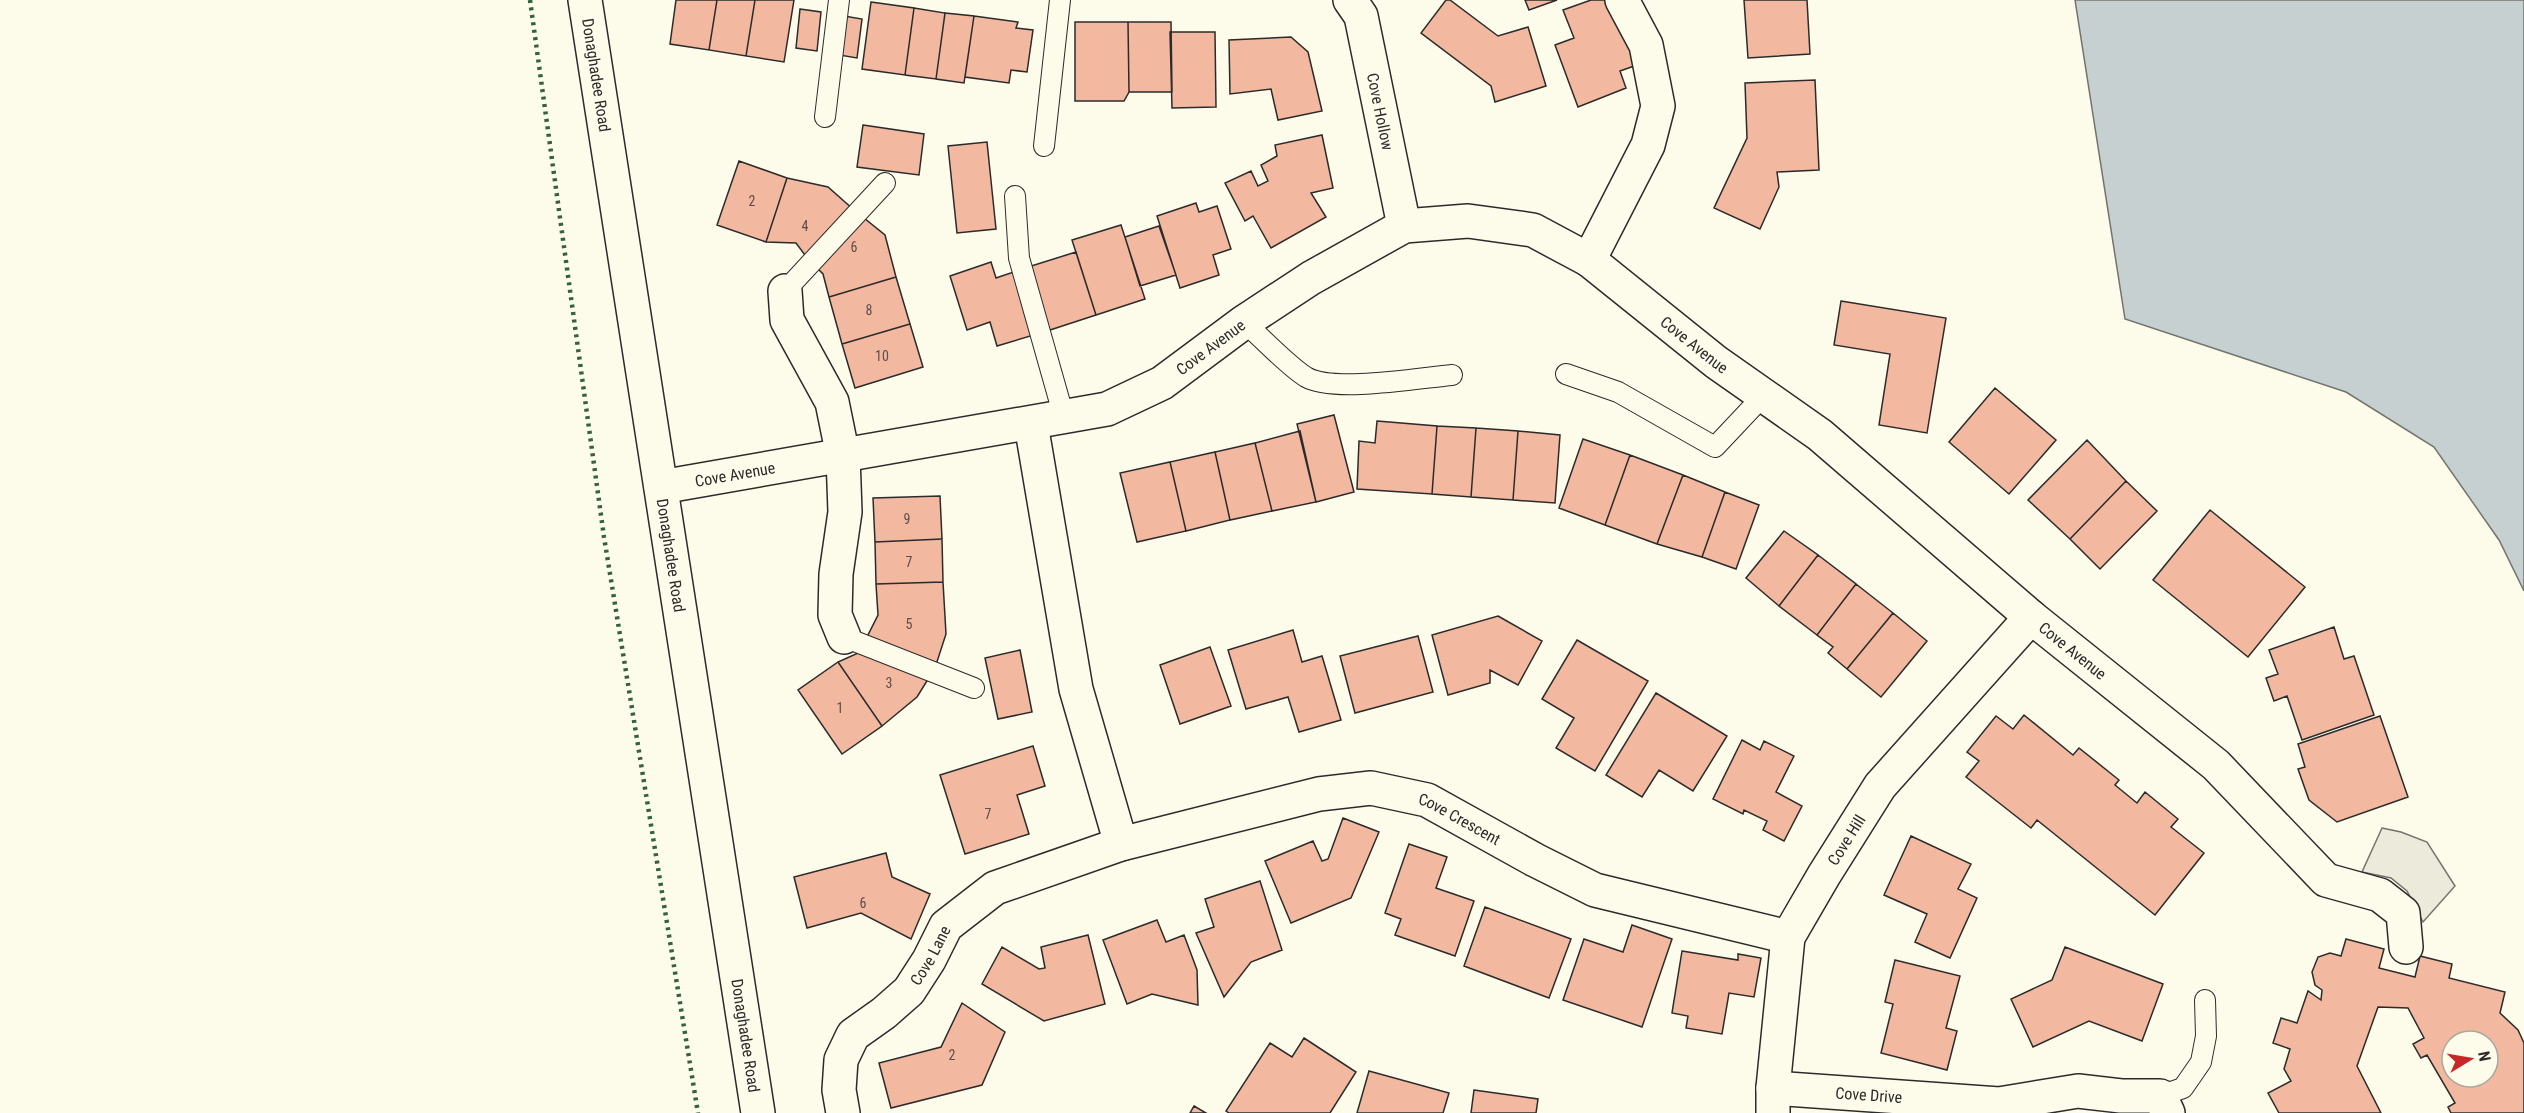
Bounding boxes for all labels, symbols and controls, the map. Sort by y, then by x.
street label: Donaghadee Road [578,17,615,133]
street label: Cove Hollow [1363,71,1398,152]
house number: 2 [749,193,756,209]
house number: 4 [802,218,809,234]
house number: 6 [851,239,858,255]
house number: 8 [866,302,873,318]
street label: Cove Avenue [1657,312,1732,377]
street label: Cove Avenue [1172,315,1249,379]
house number: 10 [875,348,889,364]
street label: Cove Avenue [693,458,776,490]
street label: Donaghadee Road [653,497,690,613]
house number: 9 [904,511,910,527]
house number: 7 [906,554,913,570]
house number: 5 [906,616,913,632]
street label: Cove Avenue [2035,618,2110,683]
house number: 3 [886,675,892,691]
house number: 1 [837,700,843,716]
street label: Cove Crescent [1417,789,1504,849]
house number: 7 [985,806,992,822]
street label: Cove Hill [1823,811,1869,869]
house number: 6 [860,895,867,911]
street label: Cove Lane [906,922,954,989]
street label: Donaghadee Road [728,977,764,1094]
north arrow [2440,1029,2500,1089]
house number: 2 [949,1047,956,1063]
text: N [2474,1050,2494,1063]
street label: Cove Drive [1835,1083,1903,1107]

